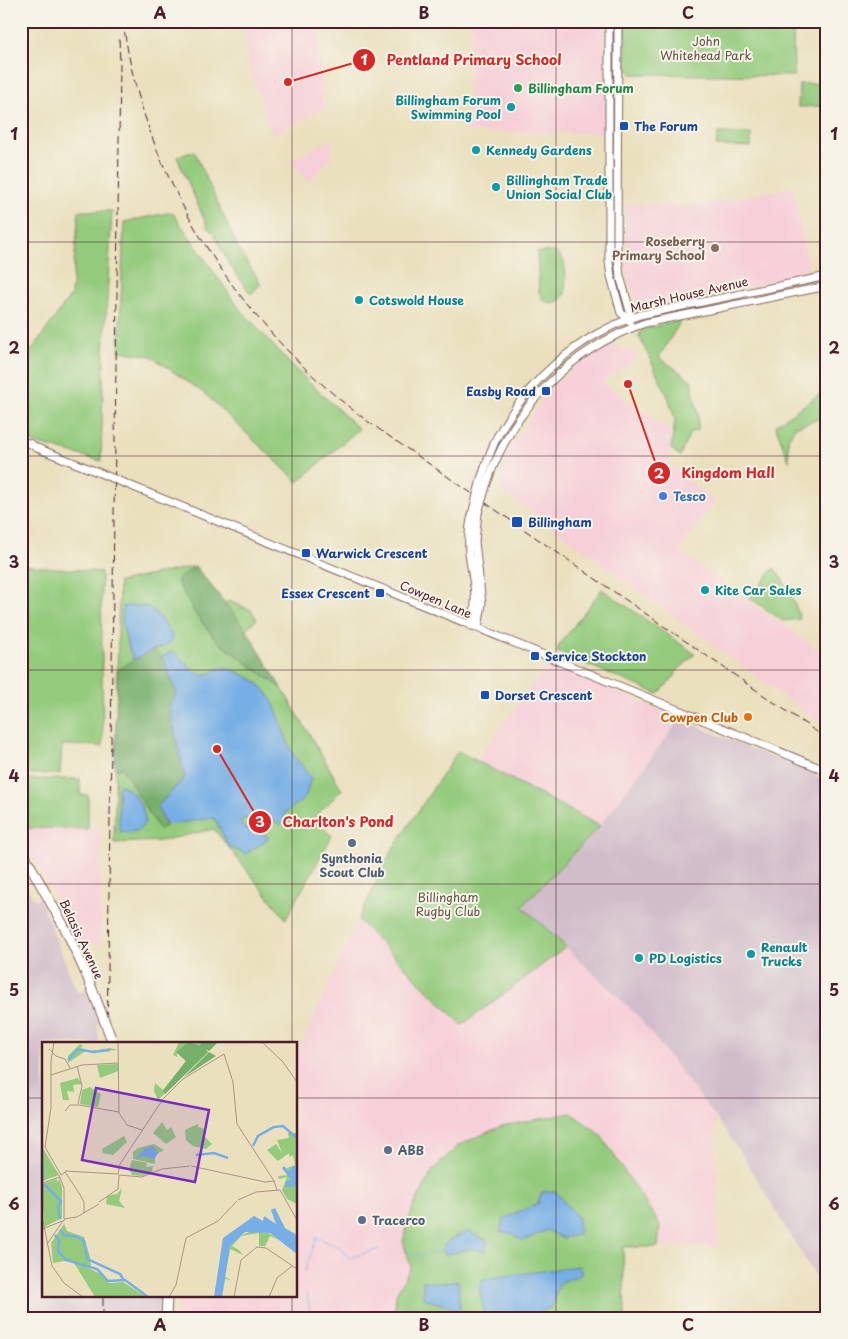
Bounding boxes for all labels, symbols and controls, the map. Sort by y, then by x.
text: A [154,0,167,24]
text: B [419,0,430,24]
text: C [682,0,694,24]
park label: John Whitehead Park [660,32,752,64]
callout: Pentland Primary School [351,45,573,74]
text: 1 [360,47,368,70]
text: Pentland Primary School [386,49,562,70]
place label: Billingham Forum [528,79,634,97]
marker: Billingham Forum [512,82,524,94]
place label: Billingham Forum Swimming Pool [395,91,501,123]
marker: Billingham Forum Swimming Pool [505,101,517,113]
place label: The Forum [634,117,698,135]
marker: The Forum [618,120,630,132]
text: 1 [10,121,18,145]
text: 1 [830,121,838,145]
place label: Kennedy Gardens [486,141,592,159]
marker: Kennedy Gardens [470,144,482,156]
place label: Billingham Trade Union Social Club [506,171,612,203]
marker: Billingham Trade Union Social Club [490,181,502,193]
place label: Roseberry Primary School [612,232,705,264]
marker: Roseberry Primary School [709,242,721,254]
street label: Marsh House Avenue [628,272,750,316]
place label: Cotswold House [369,291,464,309]
marker: Cotswold House [353,294,365,306]
text: 2 [8,335,20,359]
text: 2 [828,335,840,359]
place label: Easby Road [466,382,536,400]
marker: Easby Road [540,385,552,397]
callout: Kingdom Hall [646,459,785,488]
text: 2 [654,461,665,484]
text: Kingdom Hall [681,462,775,483]
place label: Tesco [673,487,706,505]
marker: Tesco [657,490,669,502]
place label: Billingham [528,513,592,531]
marker: Billingham [510,515,524,529]
place label: Warwick Crescent [316,544,428,562]
marker: Warwick Crescent [300,547,312,559]
text: 3 [9,549,19,573]
text: 3 [829,549,839,573]
street label: Cowpen Lane [397,576,475,622]
place label: Kite Car Sales [715,581,802,599]
place label: Essex Crescent [281,584,370,602]
marker: Kite Car Sales [699,584,711,596]
marker: Essex Crescent [374,587,386,599]
place label: Service Stockton [545,647,646,665]
marker: Service Stockton [529,650,541,662]
place label: Dorset Crescent [495,686,593,704]
marker: Dorset Crescent [479,689,491,701]
place label: Cowpen Club [660,708,738,726]
marker: Cowpen Club [742,711,754,723]
text: 4 [9,763,20,787]
text: 4 [829,763,840,787]
callout: Charlton's Pond [247,807,403,836]
text: 3 [255,809,265,832]
text: Charlton's Pond [282,811,394,832]
marker: Synthonia Scout Club [346,837,358,849]
place label: Synthonia Scout Club [319,849,385,881]
park label: Billingham Rugby Club [416,888,480,920]
street label: Belasis Avenue [56,896,108,982]
place label: Renault Trucks [761,938,808,970]
marker: Renault Trucks [745,948,757,960]
place label: PD Logistics [649,949,722,967]
marker: PD Logistics [633,952,645,964]
text: 5 [9,977,19,1001]
text: 5 [829,977,839,1001]
inset map [42,1042,298,1296]
place label: ABB [398,1141,424,1159]
marker: ABB [382,1144,394,1156]
text: 6 [8,1191,20,1215]
text: 6 [828,1191,840,1215]
place label: Tracerco [372,1211,425,1229]
marker: Tracerco [356,1214,368,1226]
text: A [154,1312,167,1336]
text: B [419,1312,430,1336]
text: C [682,1312,694,1336]

